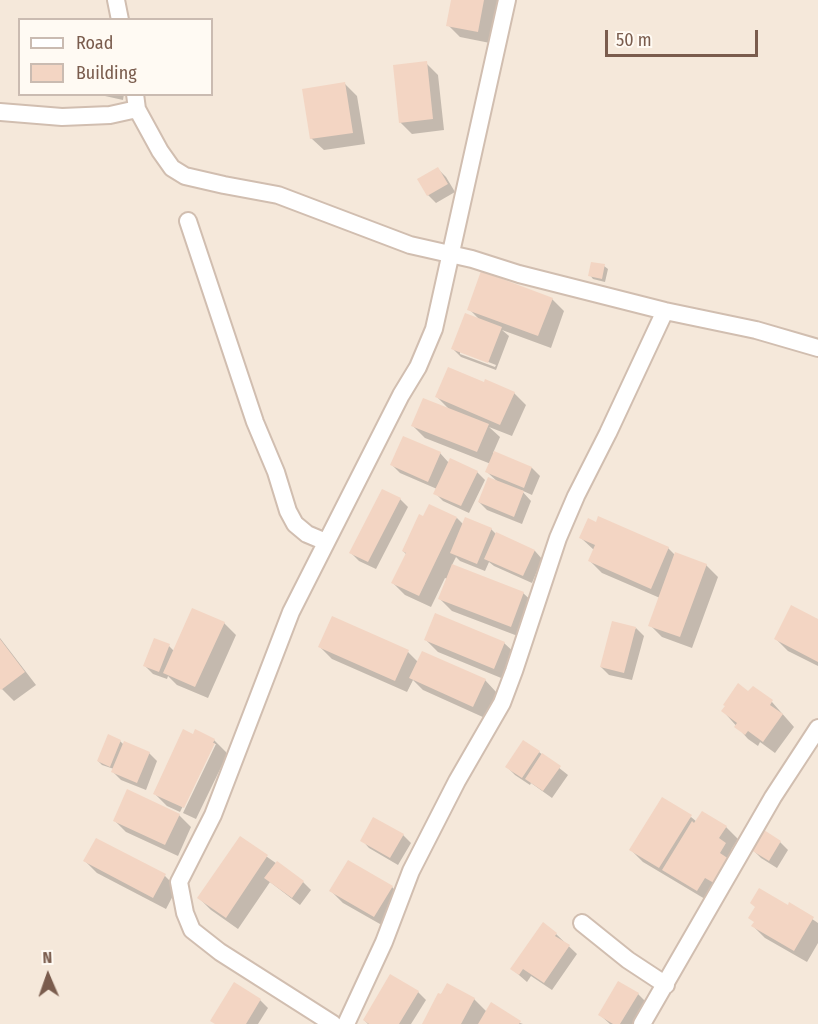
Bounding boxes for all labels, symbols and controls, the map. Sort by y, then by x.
legend [18,18,213,96]
scale bar [608,18,761,56]
text: 50 m [616,29,652,51]
text: Road [76,32,113,54]
text: Building [76,62,137,84]
north arrow [18,946,78,1006]
text: N [42,948,52,967]

